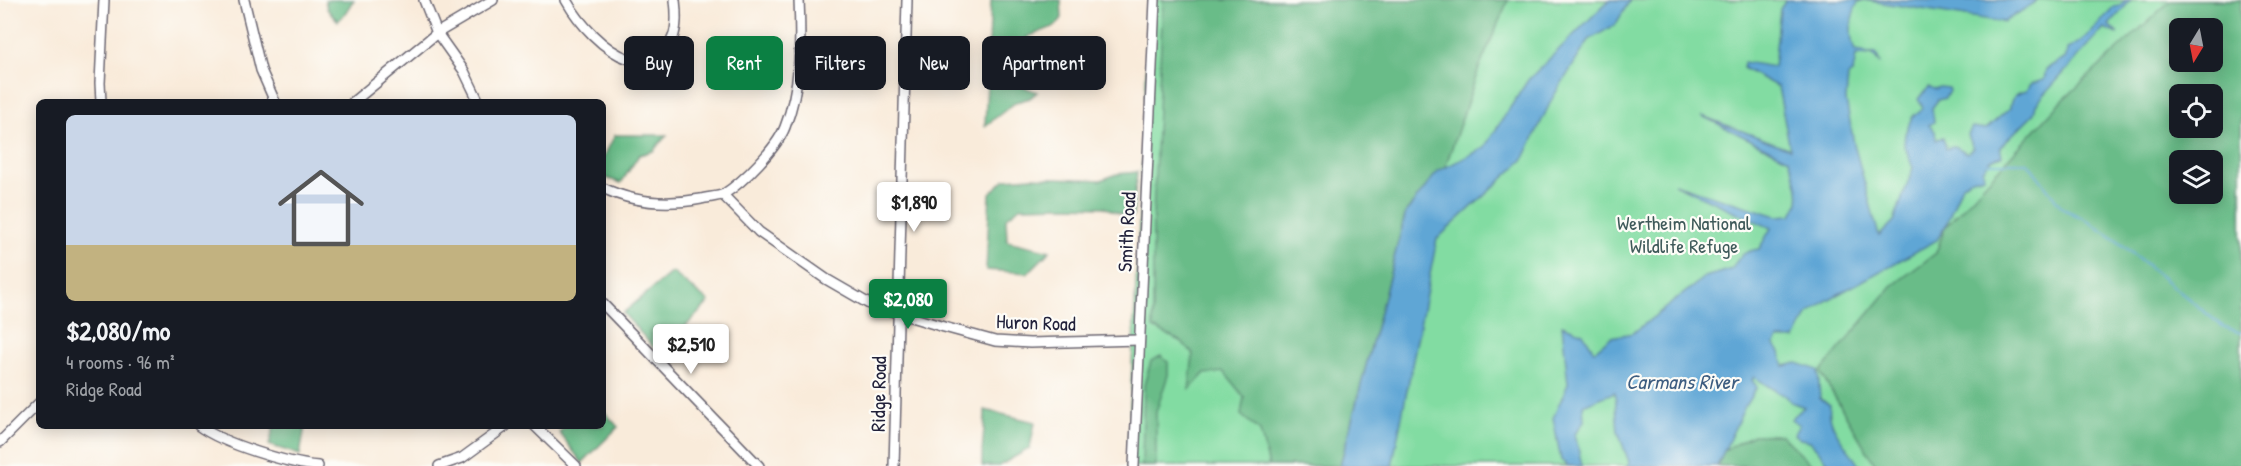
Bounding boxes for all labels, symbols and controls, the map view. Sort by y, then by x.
north arrow [2169,18,2223,72]
map controls [2169,18,2223,204]
chip: Buy [624,36,694,90]
chip: Rent [706,36,783,90]
chip: Filters [795,36,886,90]
chip: New [898,36,970,90]
chip: Apartment [982,36,1106,90]
button: locate [2169,84,2223,138]
button: layers [2169,150,2223,204]
icon: home [267,154,375,262]
pin: $1,890 [865,182,963,233]
text: $1,890 [891,188,937,215]
street label: Smith Road [1110,191,1142,273]
park label: Wertheim National Wildlife Refuge [1617,209,1752,259]
pin: $2,080 [859,279,957,330]
text: $2,080 [883,285,933,312]
street label: Huron Road [996,307,1076,337]
text: $2,080/mo [66,313,170,348]
pin: $2,510 [642,324,740,375]
text: $2,510 [667,330,715,357]
text: 4 rooms · 96 m² [66,348,175,375]
street label: Ridge Road [864,356,892,432]
water label: Carmans River [1626,367,1741,396]
text: Ridge Road [66,375,142,402]

